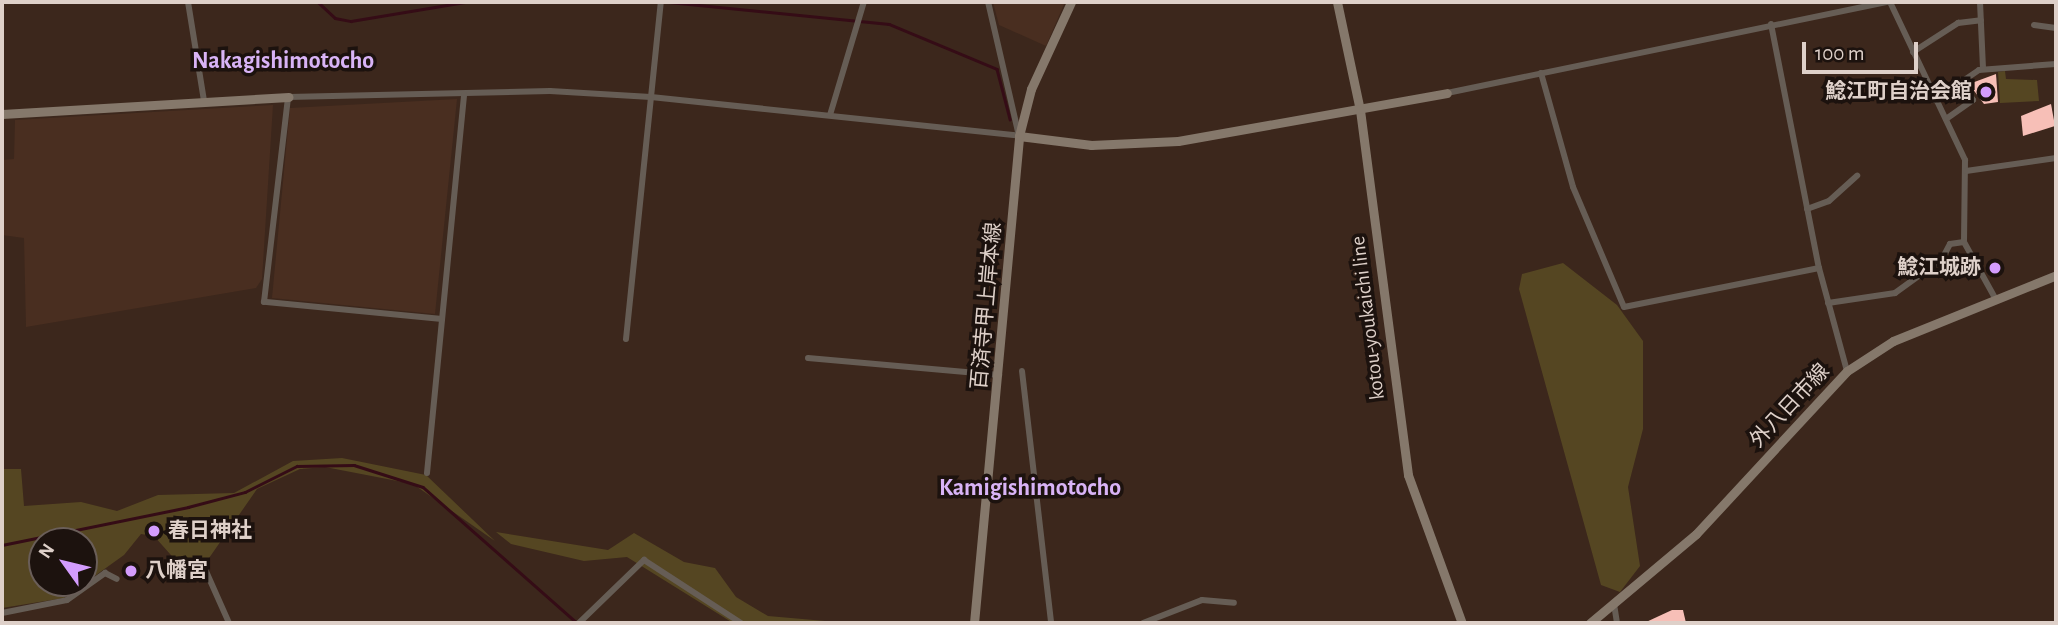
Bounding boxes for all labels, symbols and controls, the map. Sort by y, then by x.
scale bar [1806,28,1922,72]
text: 100 m [1815,43,1865,64]
district label: Nakagishimotocho [192,48,374,76]
place label: 鯰江町自治会館 [1825,79,1972,105]
marker: 鯰江町自治会館 [1978,84,1994,100]
street label: 百済寺甲上岸本線 [967,221,1007,391]
street label: kotou-youkaichi line [1345,235,1391,401]
place label: 鯰江城跡 [1897,255,1981,281]
marker: 鯰江城跡 [1987,260,2003,276]
street label: 外八日市線 [1745,359,1835,453]
district label: Kamigishimotocho [939,475,1121,503]
place label: 春日神社 [168,518,252,544]
marker: 春日神社 [146,523,162,539]
north arrow [28,527,98,597]
text: N [35,540,58,562]
place label: 八幡宮 [145,558,208,584]
marker: 八幡宮 [123,563,139,579]

